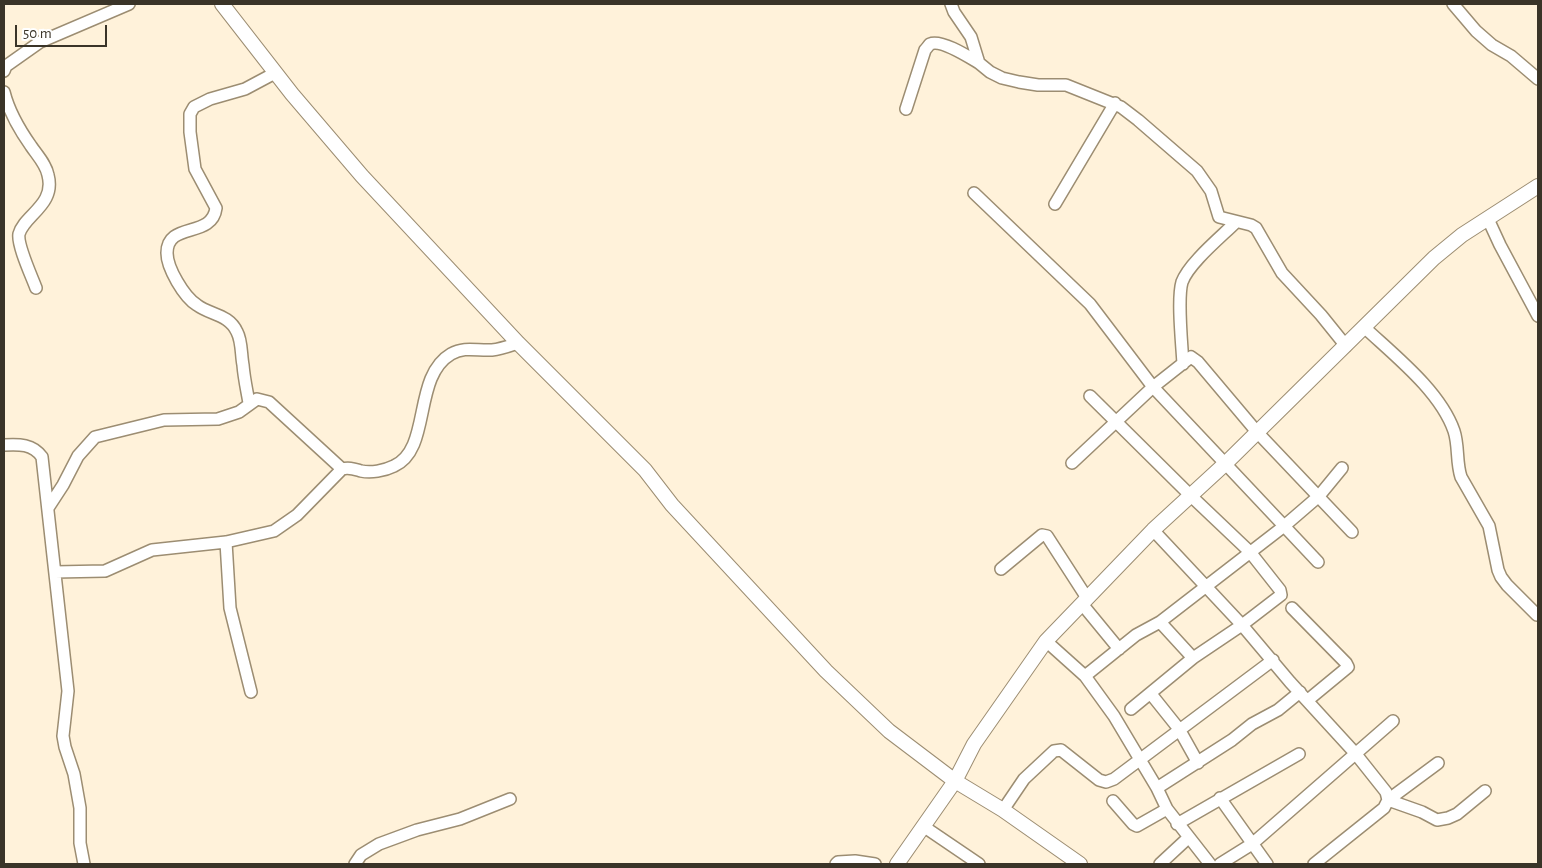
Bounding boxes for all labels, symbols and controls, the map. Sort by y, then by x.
scale bar [18,15,110,47]
text: 50 m [23,26,52,41]

